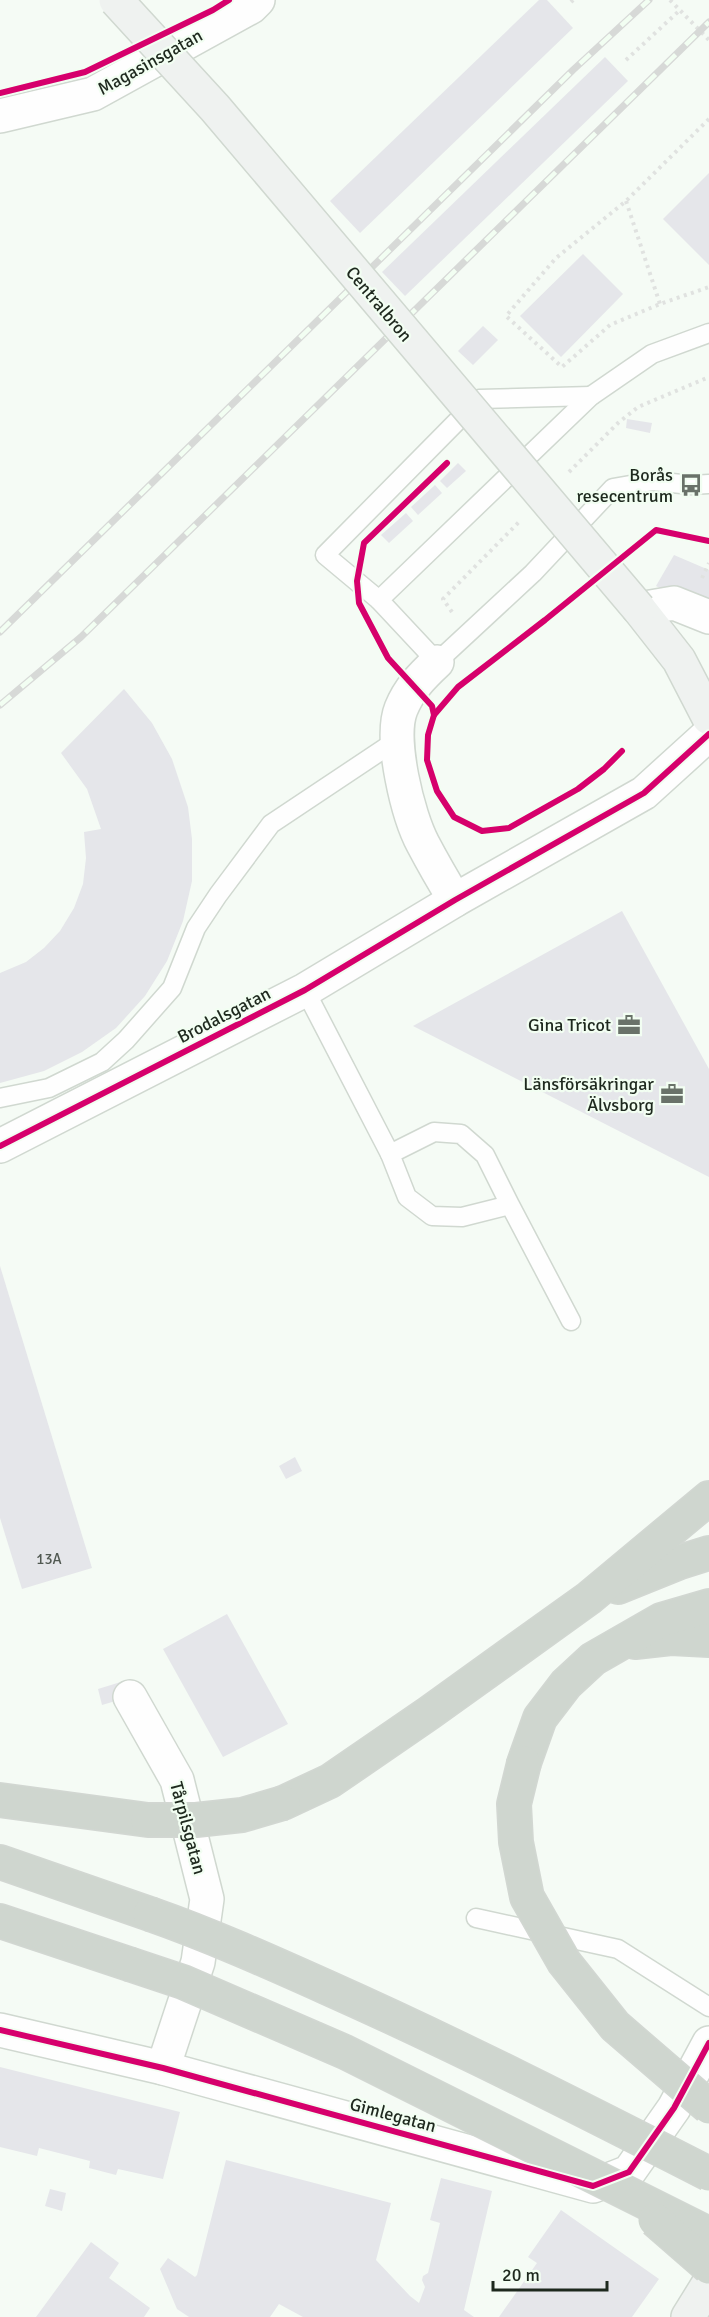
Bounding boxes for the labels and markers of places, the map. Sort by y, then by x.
place label: Borås resecentrum [576,464,673,507]
bus stop icon: Borås resecentrum [678,472,704,498]
office icon: Gina Tricot [616,1012,642,1038]
place label: Gina Tricot [528,1014,611,1036]
place label: Länsförsäkringar Älvsborg [523,1073,654,1116]
office icon: Länsförsäkringar Älvsborg [659,1081,685,1107]

